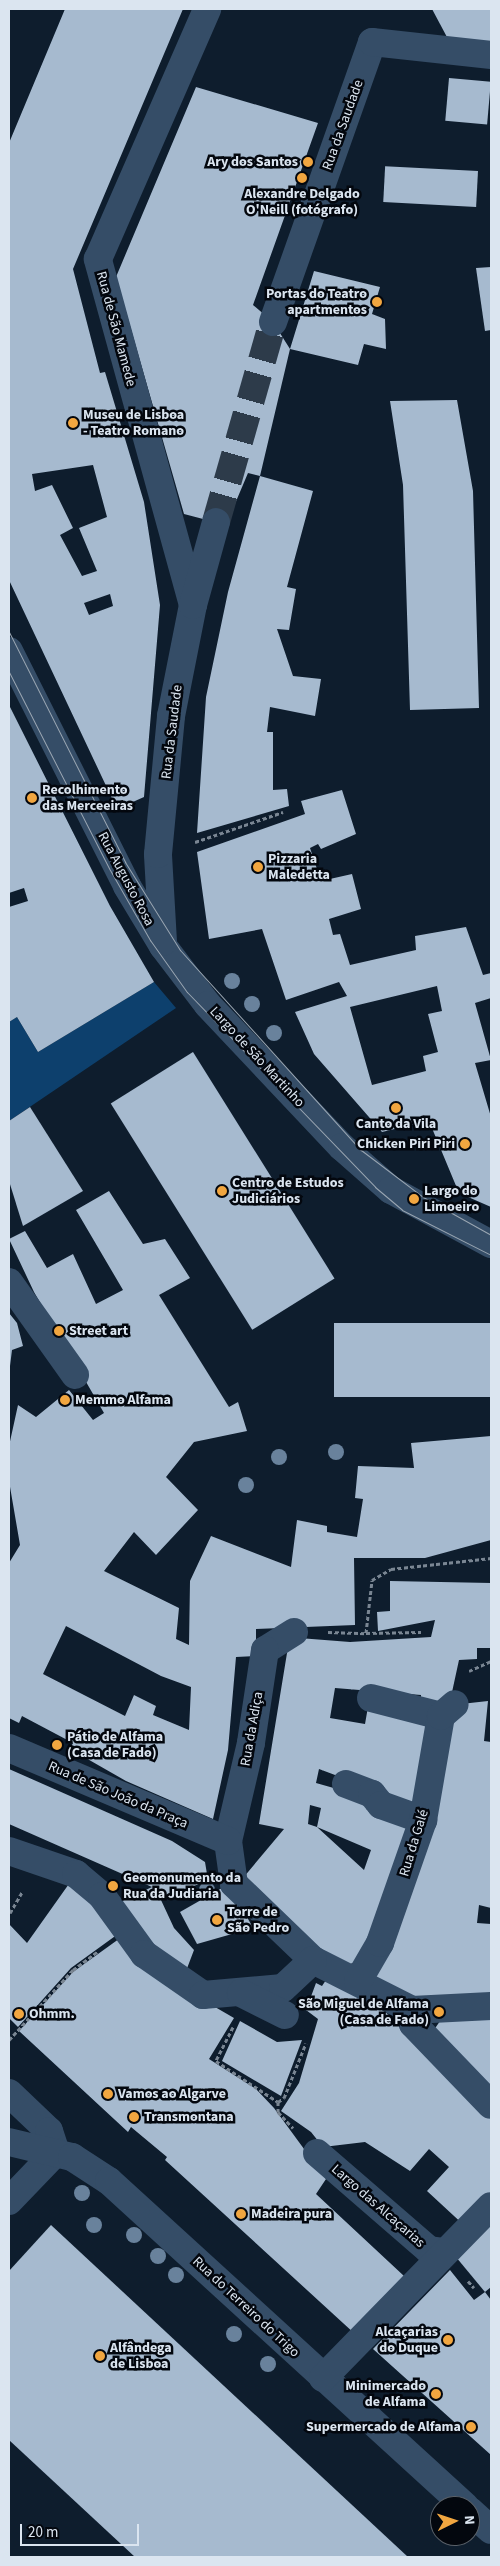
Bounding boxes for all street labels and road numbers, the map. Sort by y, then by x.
street label: Rua da Saudade [319,78,367,172]
street label: Rua de São Mamede [93,270,139,388]
street label: Rua da Saudade [158,684,186,780]
street label: Rua Augusto Rosa [94,829,158,929]
street label: Largo de São Martinho [206,1003,308,1111]
street label: Rua da Adiça [237,1691,267,1767]
street label: Rua de São João da Praça [46,1758,190,1832]
street label: Rua da Galé [396,1807,432,1879]
street label: Largo das Alcaçarias [328,2161,428,2251]
street label: Rua do Terreiro do Trigo [189,2253,303,2361]

